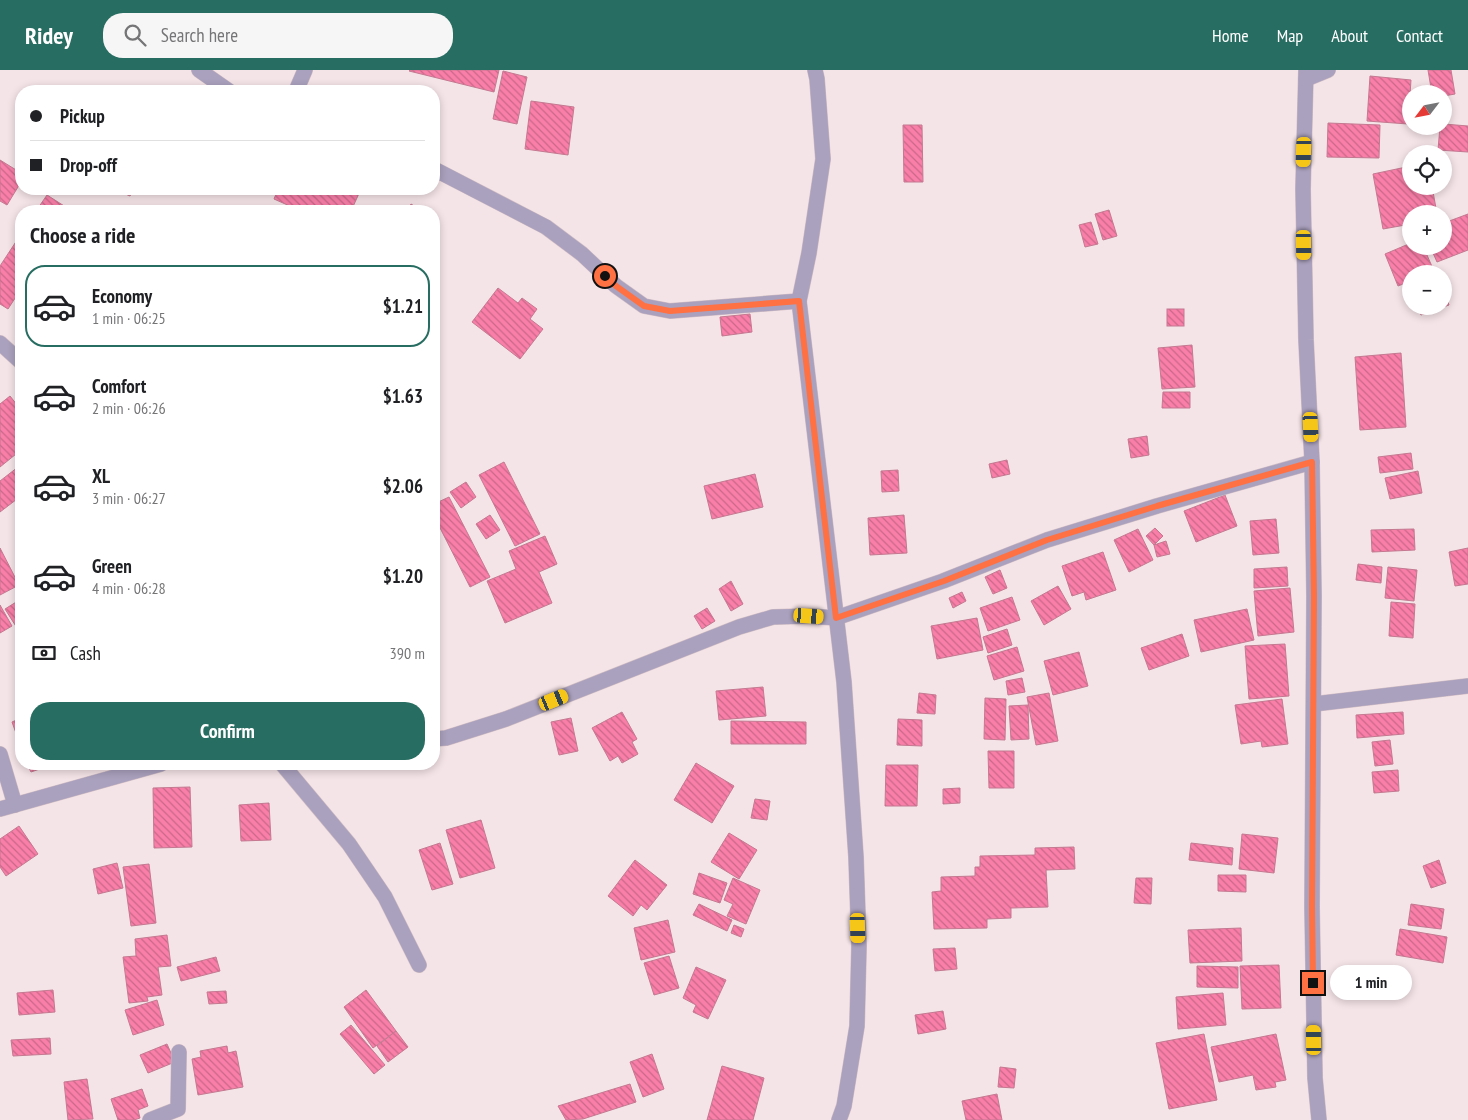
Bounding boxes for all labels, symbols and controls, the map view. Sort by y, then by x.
search box [103,13,453,58]
text: Ridey [25,20,73,51]
icon: search [121,21,149,49]
text: Search here [161,23,238,47]
text: Home [1212,24,1249,47]
text: Map [1277,24,1303,47]
text: About [1331,24,1368,47]
text: Contact [1396,24,1443,47]
north arrow [1402,85,1452,135]
map controls [1402,85,1452,315]
text: Pickup [60,104,105,128]
car [1295,137,1312,167]
button: locate [1402,145,1452,195]
text: Drop-off [60,153,117,177]
button: + [1402,205,1452,255]
text: Choose a ride [30,221,135,249]
car [1296,230,1311,260]
route start [594,265,616,287]
button: − [1402,265,1452,315]
icon: car [32,284,77,329]
text: Economy [92,284,152,308]
text: $1.21 [383,294,423,318]
text: 1 min · 06:25 [92,308,166,328]
icon: car [32,374,77,419]
text: Comfort [92,374,146,398]
text: $1.63 [383,384,423,408]
text: 2 min · 06:26 [92,398,166,418]
car [1302,412,1319,442]
icon: car [32,464,77,509]
text: XL [92,464,110,488]
text: $2.06 [383,474,423,498]
text: 3 min · 06:27 [92,488,166,508]
icon: car [32,554,77,599]
text: Green [92,554,132,578]
text: $1.20 [383,564,423,588]
text: 4 min · 06:28 [92,578,166,598]
car [793,607,824,625]
icon: cash [30,639,58,667]
text: Cash [70,641,101,665]
text: 390 m [390,643,425,663]
car [537,687,570,713]
button: Confirm [30,702,425,760]
car [849,913,866,943]
callout: 1 min [1330,966,1413,1000]
route end [1302,972,1324,994]
text: 1 min [1355,972,1387,992]
car [1306,1025,1321,1055]

